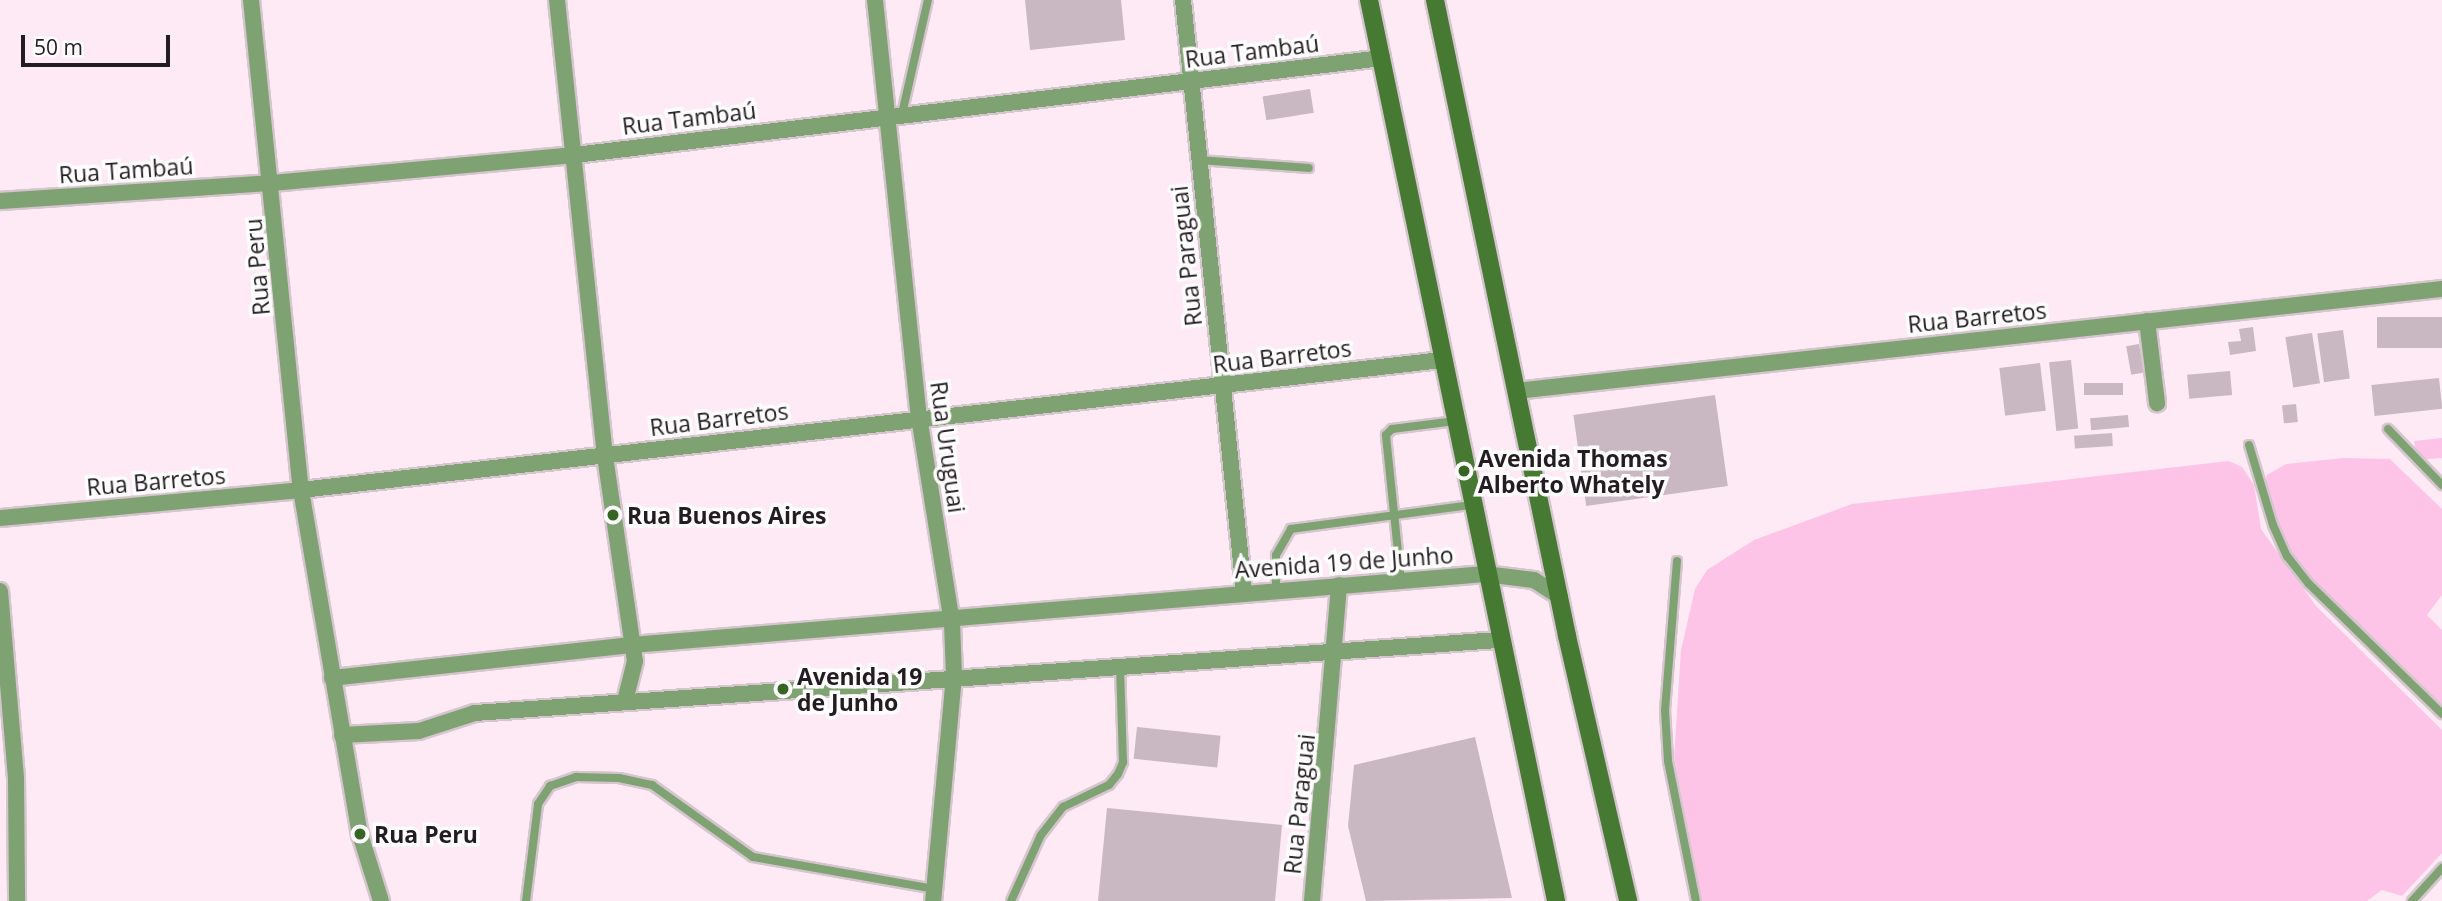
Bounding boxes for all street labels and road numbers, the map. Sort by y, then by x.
street label: Rua Tambaú [1183,29,1321,73]
street label: Rua Tambaú [620,96,758,140]
street label: Rua Tambaú [58,152,194,188]
street label: Rua Paraguai [1165,184,1207,328]
street label: Rua Peru [239,217,275,317]
street label: Rua Barretos [1906,296,2048,338]
street label: Rua Barretos [1211,334,1353,378]
street label: Rua Uruguai [925,379,971,515]
street label: Rua Barretos [648,397,790,441]
street label: Rua Barretos [85,461,227,501]
street label: Avenida 19 de Junho [1234,541,1454,583]
street label: Rua Paraguai [1278,732,1320,876]

